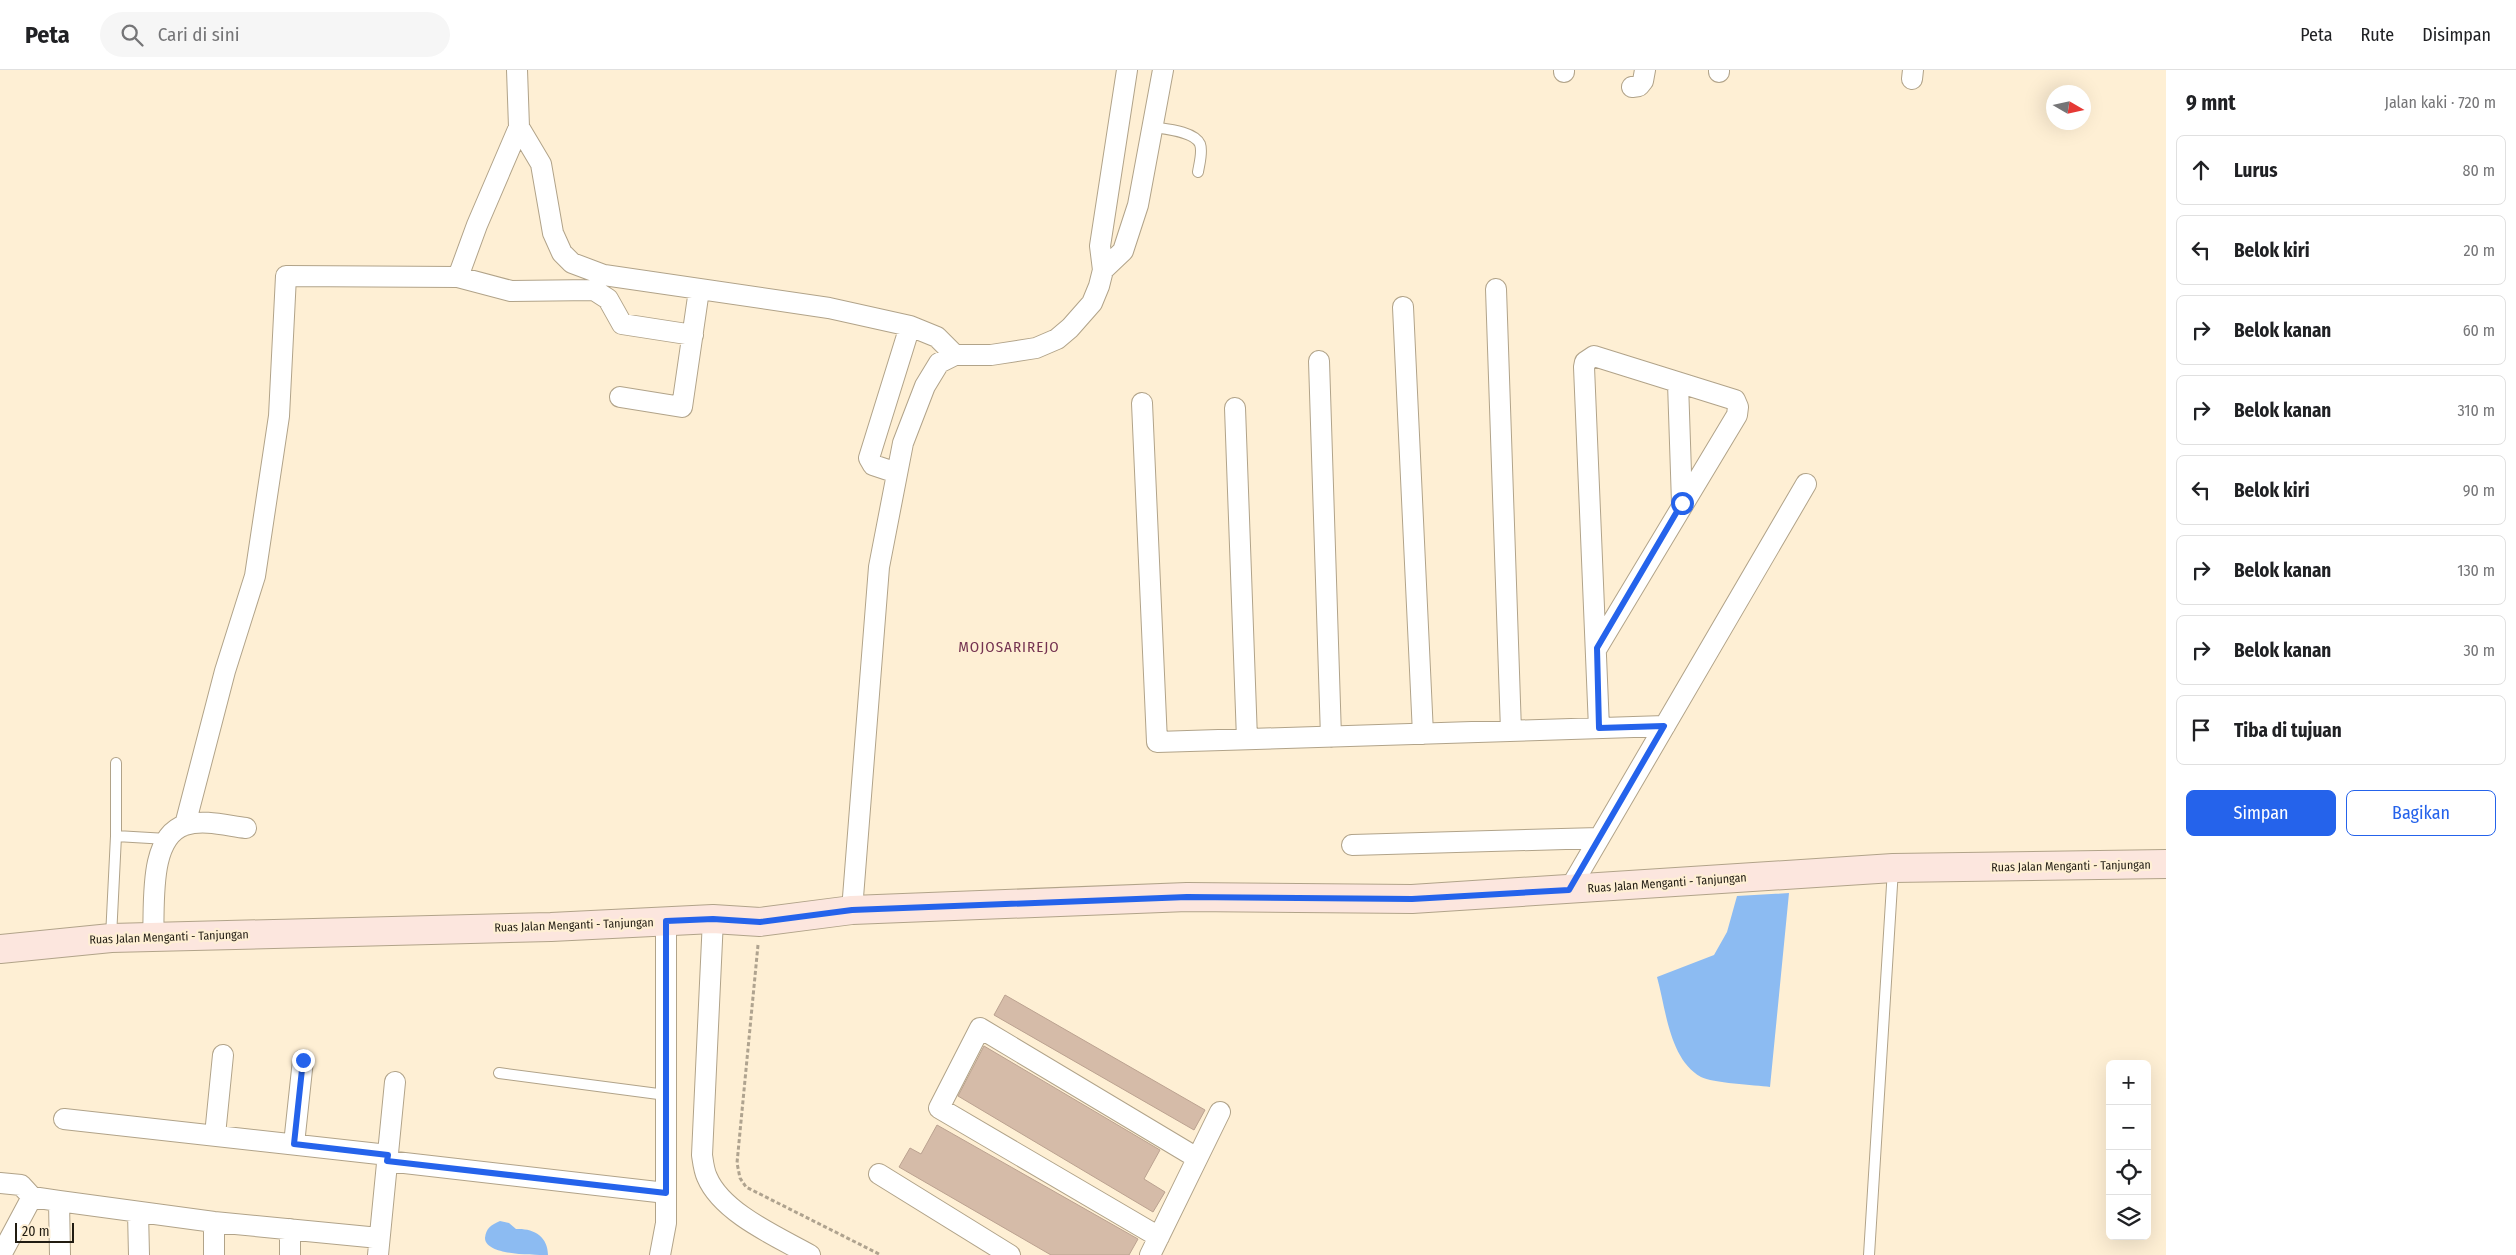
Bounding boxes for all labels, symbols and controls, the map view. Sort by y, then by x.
search box [100,12,450,57]
text: Peta [25,21,70,49]
icon: search [118,21,146,49]
text: Cari di sini [158,23,239,46]
text: Peta [2300,24,2332,46]
text: Rute [2360,24,2394,46]
text: Disimpan [2422,24,2491,46]
north arrow [2046,85,2091,130]
text: 9 mnt [2186,90,2236,116]
text: Jalan kaki · 720 m [2385,93,2496,112]
icon: ahead [2187,156,2215,184]
text: Lurus [2234,159,2278,182]
text: 80 m [2463,161,2495,180]
icon: left [2187,236,2215,264]
text: Belok kiri [2234,239,2310,262]
text: 20 m [2464,241,2495,260]
icon: right [2187,316,2215,344]
text: Belok kanan [2234,319,2331,342]
text: 60 m [2463,321,2495,340]
icon: right [2187,396,2215,424]
text: Belok kanan [2234,399,2331,422]
text: 310 m [2458,401,2495,420]
icon: left [2187,476,2215,504]
text: Belok kiri [2234,479,2310,502]
text: 90 m [2463,481,2495,500]
route start [1671,492,1694,515]
icon: right [2187,556,2215,584]
text: Belok kanan [2234,559,2331,582]
text: 130 m [2457,561,2495,580]
icon: right [2187,636,2215,664]
district label: MOJOSARIREJO [958,638,1060,656]
text: Belok kanan [2234,639,2331,662]
text: 30 m [2463,641,2495,660]
icon: arrive [2187,716,2215,744]
text: Tiba di tujuan [2234,719,2342,742]
button: Simpan [2186,790,2336,836]
button: Bagikan [2346,790,2496,836]
street label: Ruas Jalan Menganti - Tanjungan [1991,858,2151,874]
street label: Ruas Jalan Menganti - Tanjungan [1587,870,1747,896]
street label: Ruas Jalan Menganti - Tanjungan [494,915,654,935]
street label: Ruas Jalan Menganti - Tanjungan [89,927,249,947]
route end [292,1049,315,1072]
map controls [2106,1060,2151,1240]
button: + [2106,1060,2151,1105]
button: − [2106,1105,2151,1150]
button: locate [2106,1150,2151,1195]
button: layers [2106,1195,2151,1240]
scale bar [15,1220,74,1243]
text: 20 m [22,1223,50,1240]

